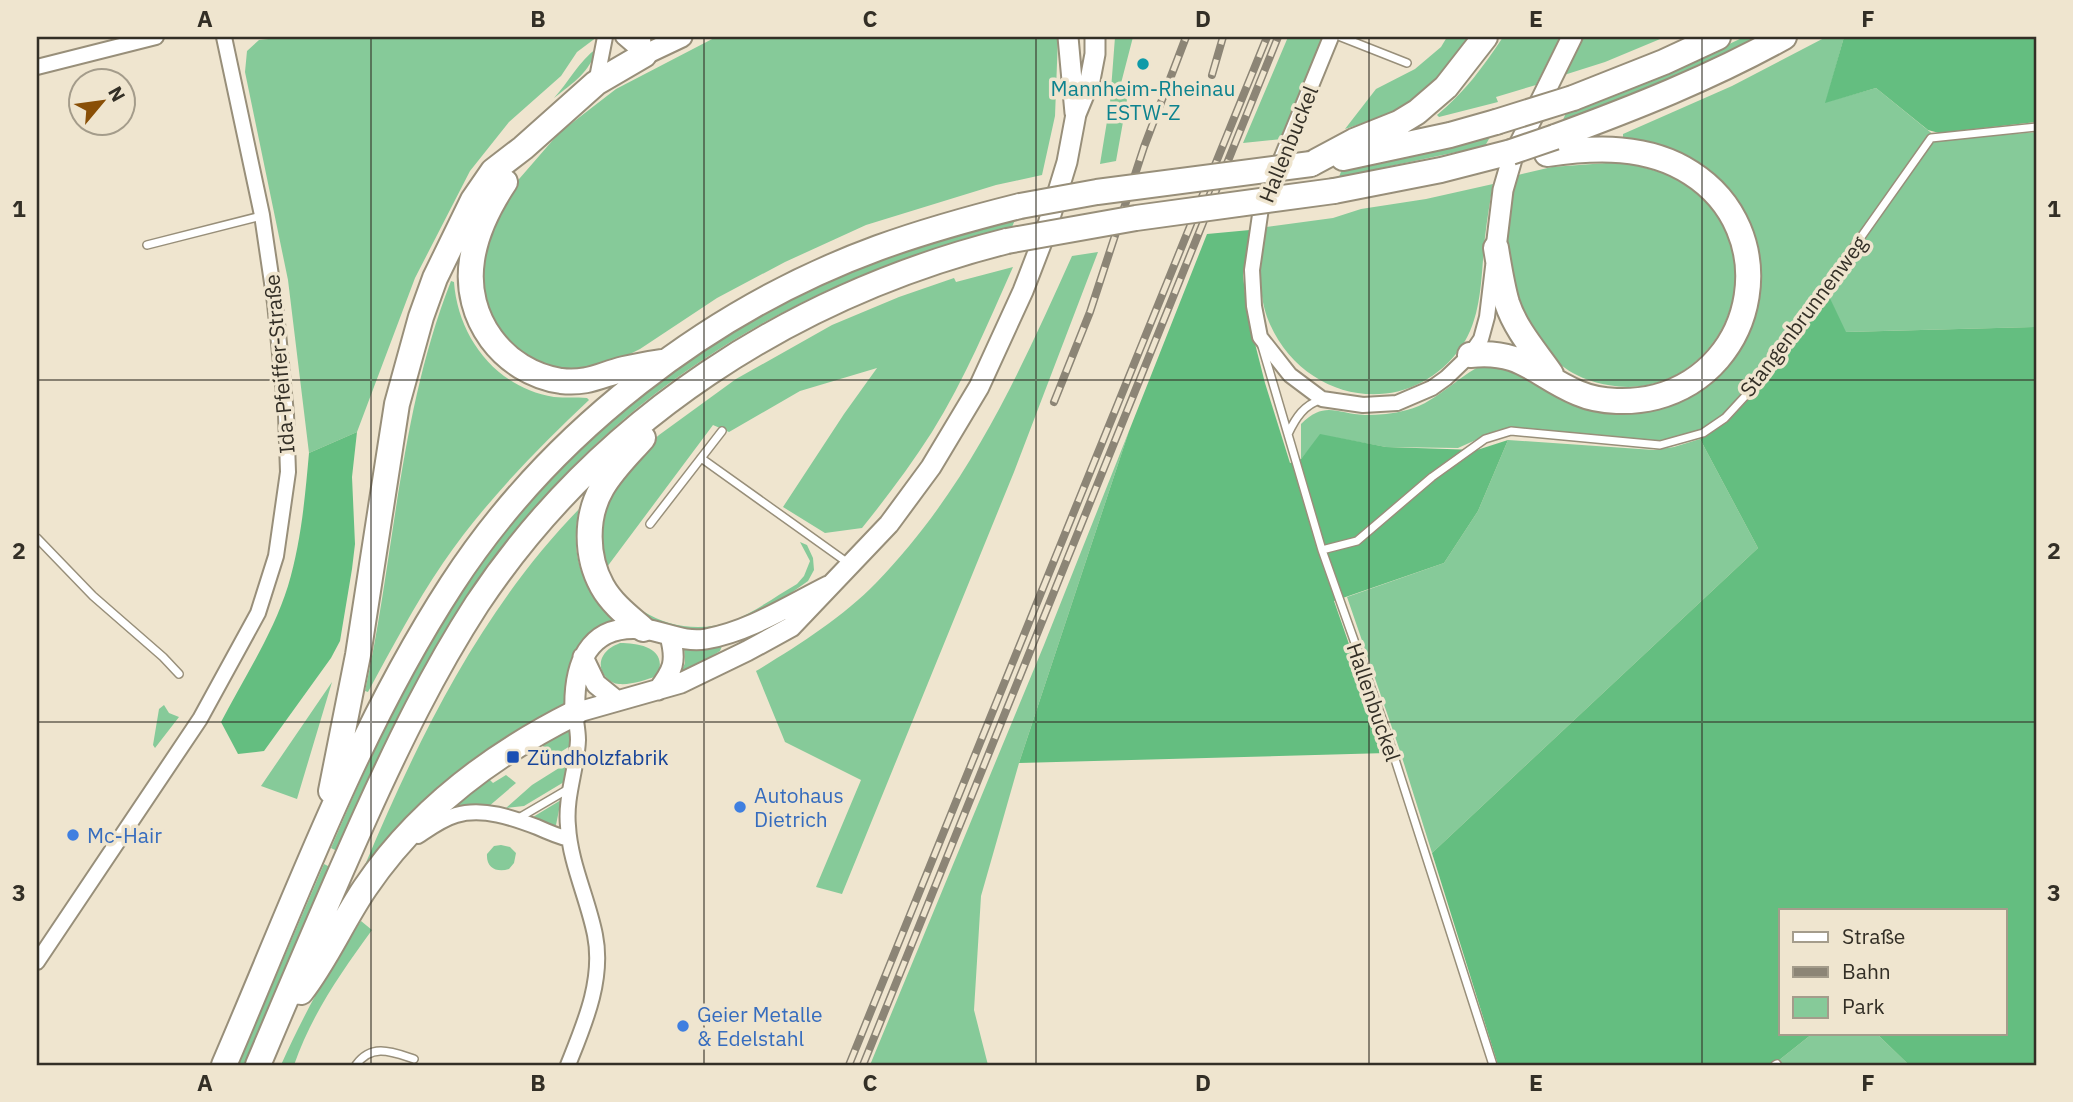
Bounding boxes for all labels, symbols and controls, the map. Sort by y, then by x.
text: A [197,3,213,33]
text: B [530,3,546,33]
text: C [863,3,878,33]
text: D [1195,3,1211,33]
text: E [1529,3,1543,33]
text: F [1861,3,1875,33]
marker: Mannheim-Rheinau ESTW-Z [1135,56,1151,72]
north arrow [66,66,136,136]
place label: Mannheim-Rheinau ESTW-Z [1051,74,1235,126]
street label: Hallenbuckel [1252,81,1324,206]
text: N [103,82,131,106]
text: 1 [12,193,26,223]
text: 1 [2047,193,2061,223]
street label: Stangenbrunnenweg [1733,230,1873,402]
street label: Ida-Pfeiffer-Straße [257,273,301,455]
text: 2 [12,535,26,565]
text: 2 [2047,535,2061,565]
street label: Hallenbuckel [1341,639,1407,765]
place label: Zündholzfabrik [527,743,668,771]
marker: Zündholzfabrik [505,749,521,765]
place label: Autohaus Dietrich [754,781,844,833]
marker: Autohaus Dietrich [732,799,748,815]
place label: Mc-Hair [87,821,162,849]
marker: Mc-Hair [65,827,81,843]
text: 3 [12,877,26,907]
text: 3 [2047,877,2061,907]
legend [1779,909,2007,1036]
text: Straße [1842,922,1905,950]
text: Bahn [1842,957,1891,985]
text: Park [1842,992,1885,1020]
place label: Geier Metalle & Edelstahl [697,1000,823,1052]
marker: Geier Metalle & Edelstahl [675,1018,691,1034]
text: A [197,1067,213,1097]
text: B [530,1067,546,1097]
text: C [863,1067,878,1097]
text: D [1195,1067,1211,1097]
text: E [1529,1067,1543,1097]
text: F [1861,1067,1875,1097]

